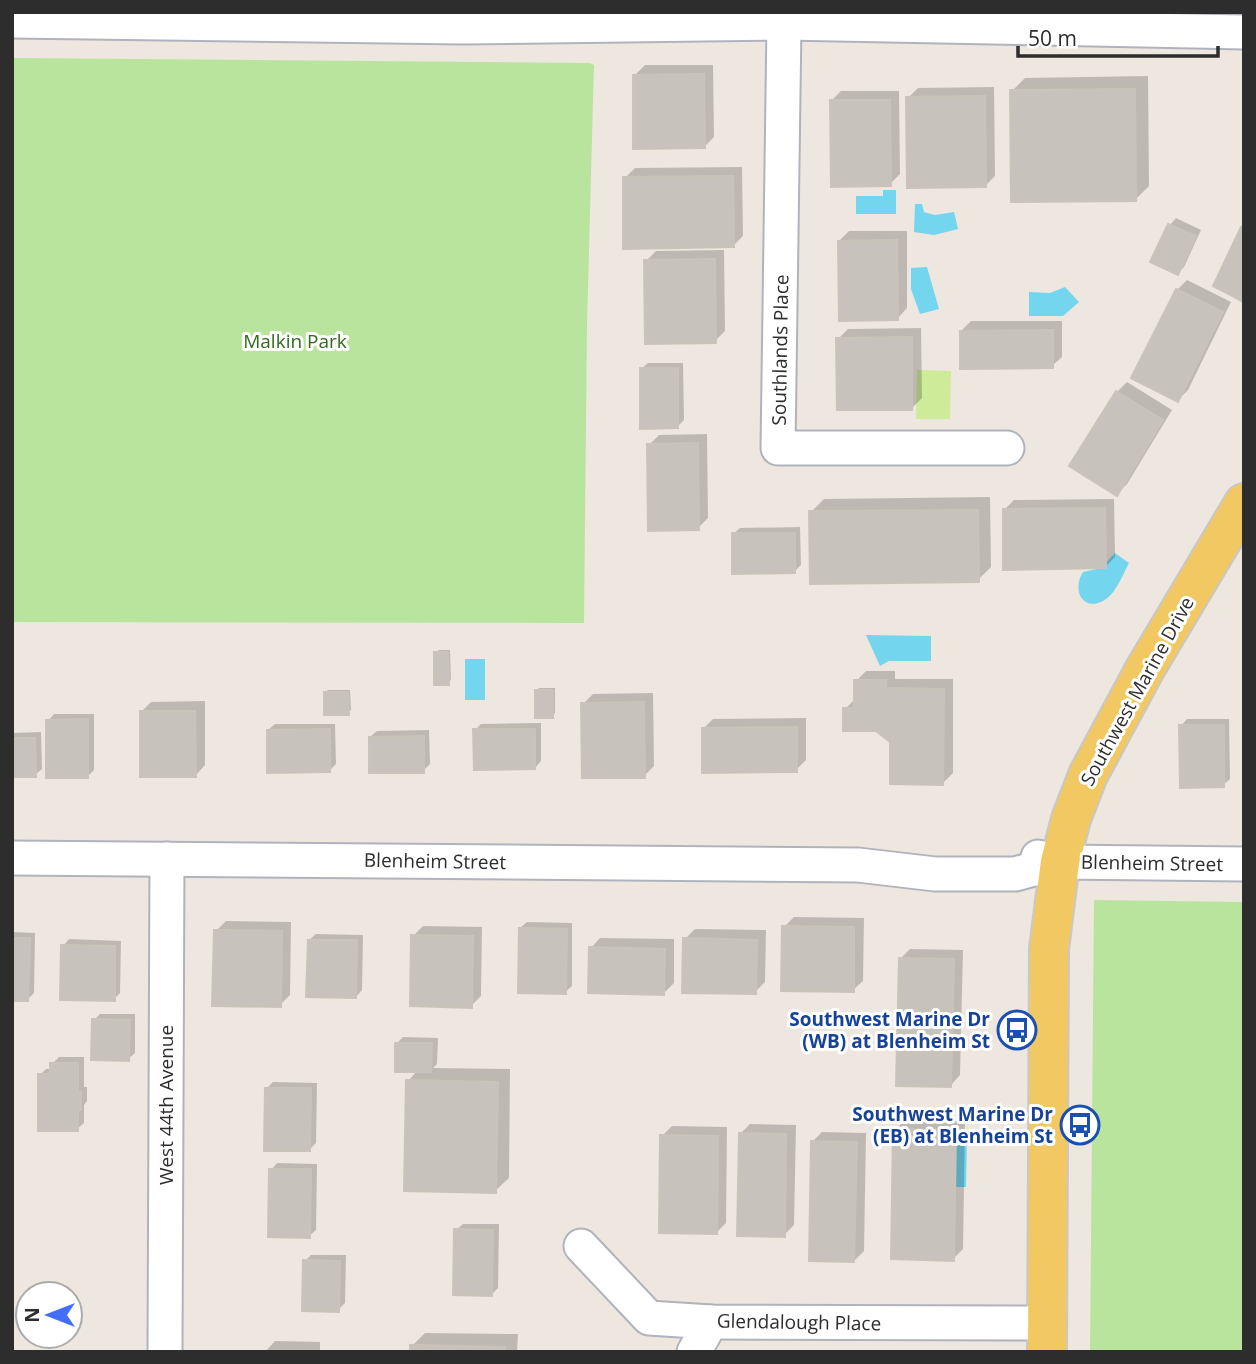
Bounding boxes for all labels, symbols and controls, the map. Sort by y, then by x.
scale bar [1018,14,1218,58]
text: 50 m [1028,24,1077,52]
street label: Southlands Place [766,274,794,426]
park label: Malkin Park [243,328,347,354]
street label: Southwest Marine Drive [1074,592,1200,790]
street label: Blenheim Street [364,847,506,875]
street label: Blenheim Street [1081,849,1223,877]
place label: Southwest Marine Dr (WB) at Blenheim St [789,1006,990,1054]
bus stop icon: Southwest Marine Dr (WB) at Blenheim St [996,1009,1038,1051]
street label: West 44th Avenue [153,1025,179,1185]
place label: Southwest Marine Dr (EB) at Blenheim St [852,1101,1053,1149]
bus stop icon: Southwest Marine Dr (EB) at Blenheim St [1059,1104,1101,1146]
north arrow [14,1280,84,1350]
text: N [19,1307,45,1323]
street label: Glendalough Place [717,1308,881,1336]

